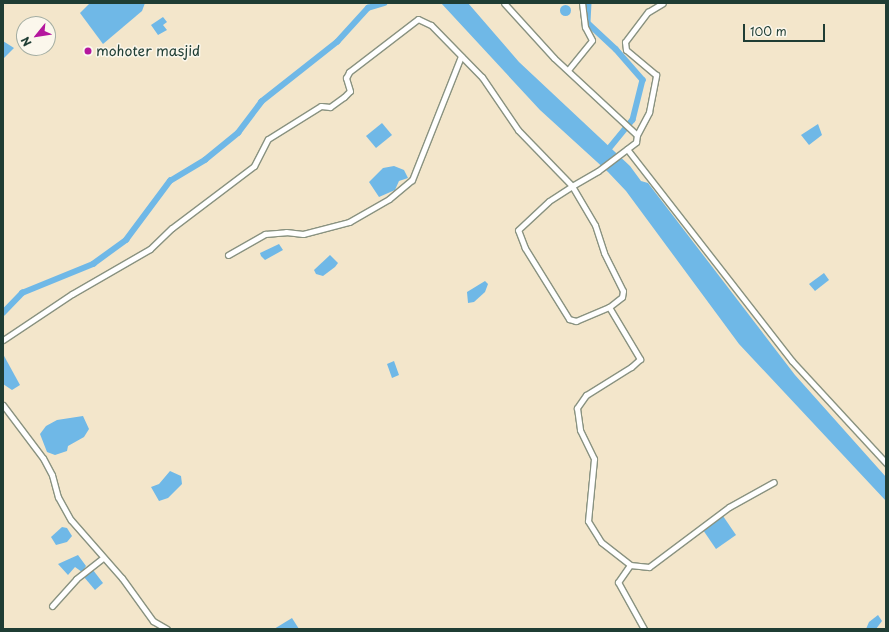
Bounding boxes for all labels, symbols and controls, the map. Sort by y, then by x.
north arrow [16,16,56,56]
scale bar [745,16,827,42]
text: 100 m [750,22,787,40]
text: N [16,34,36,50]
place label: mohoter masjid [96,43,201,59]
marker: mohoter masjid [83,46,93,56]

